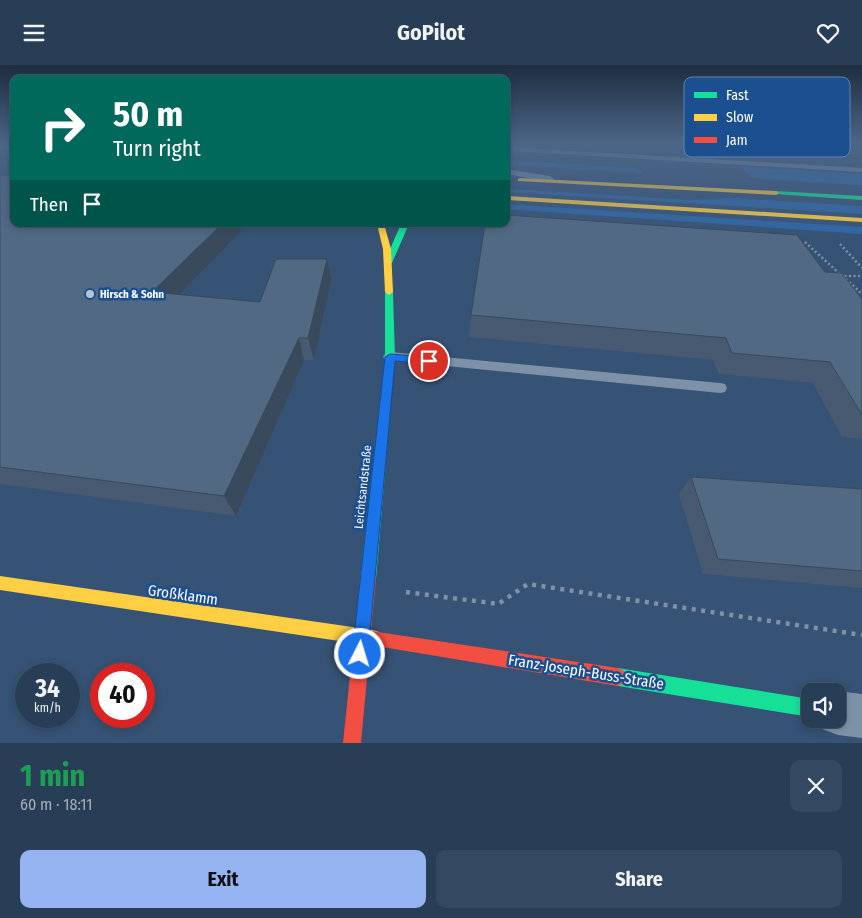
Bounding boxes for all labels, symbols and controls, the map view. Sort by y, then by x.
icon: menu [20,19,48,47]
text: GoPilot [397,19,465,46]
icon: heart [814,19,842,47]
legend [684,77,850,157]
text: Fast [726,87,749,104]
text: 50 m [113,93,183,135]
icon: right [30,95,95,160]
text: Slow [726,109,753,126]
text: Jam [726,132,747,149]
text: Turn right [113,135,201,162]
icon: arrive [78,190,106,218]
text: Then [30,193,68,216]
marker: Hirsch & Sohn [84,288,96,300]
place label: Hirsch & Sohn [100,288,164,301]
pin [408,340,450,382]
icon: arrive [415,347,443,375]
street label: Leichtsandstraße [352,444,374,530]
street label: Großklamm [147,581,219,609]
position arrow [333,627,385,679]
street label: Franz-Joseph-Buss-Straße [507,651,665,693]
speed limit sign: 40 [90,663,155,728]
text: 34 [35,674,60,704]
map controls [801,683,846,728]
button: sound [801,683,846,728]
text: km/h [34,701,61,715]
text: 1 min [20,758,85,794]
button: close [790,760,842,812]
text: 60 m · 18:11 [20,795,92,814]
button: Exit [20,850,426,908]
button: Share [436,850,842,908]

